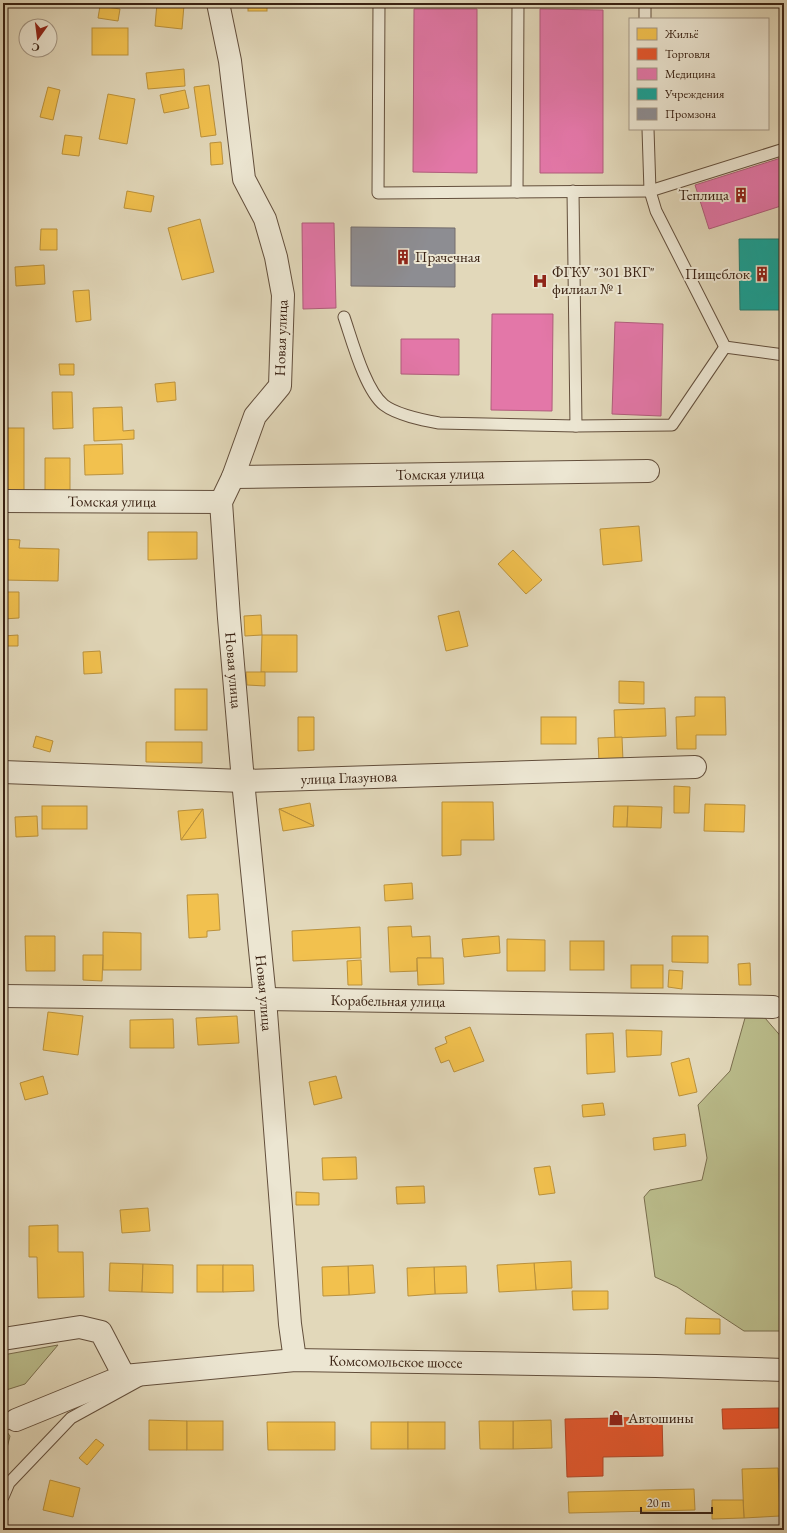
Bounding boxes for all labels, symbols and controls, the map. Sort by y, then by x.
north arrow [18,18,58,58]
legend [629,18,769,130]
text: Жильё [664,26,699,42]
text: С [30,40,41,55]
text: Торговля [665,46,711,62]
text: Медицина [665,66,716,82]
text: Учреждения [664,86,725,102]
text: Промзона [665,106,716,122]
place label: Теплица [678,185,729,204]
building icon: Теплица [732,186,750,204]
place label: Прачечная [415,247,481,266]
building icon: Прачечная [394,248,412,266]
place label: ФГКУ "301 ВКГ" филиал № 1 [552,262,655,298]
place label: Пищеблок [685,264,750,283]
building icon: Пищеблок [753,265,771,283]
hospital icon: ФГКУ "301 ВКГ" филиал № 1 [531,272,549,290]
street label: Новая улица [270,299,291,377]
street label: Томская улица [395,463,485,484]
street label: Томская улица [68,491,156,511]
street label: Новая улица [221,631,247,709]
street label: улица Глазунова [300,766,397,788]
street label: Новая улица [252,954,277,1032]
street label: Корабельная улица [330,990,446,1011]
street label: Комсомольское шоссе [329,1351,463,1372]
place label: Автошины [627,1408,694,1427]
shop icon: Автошины [607,1409,625,1427]
scale bar [641,1489,712,1515]
text: 20 m [647,1495,671,1511]

